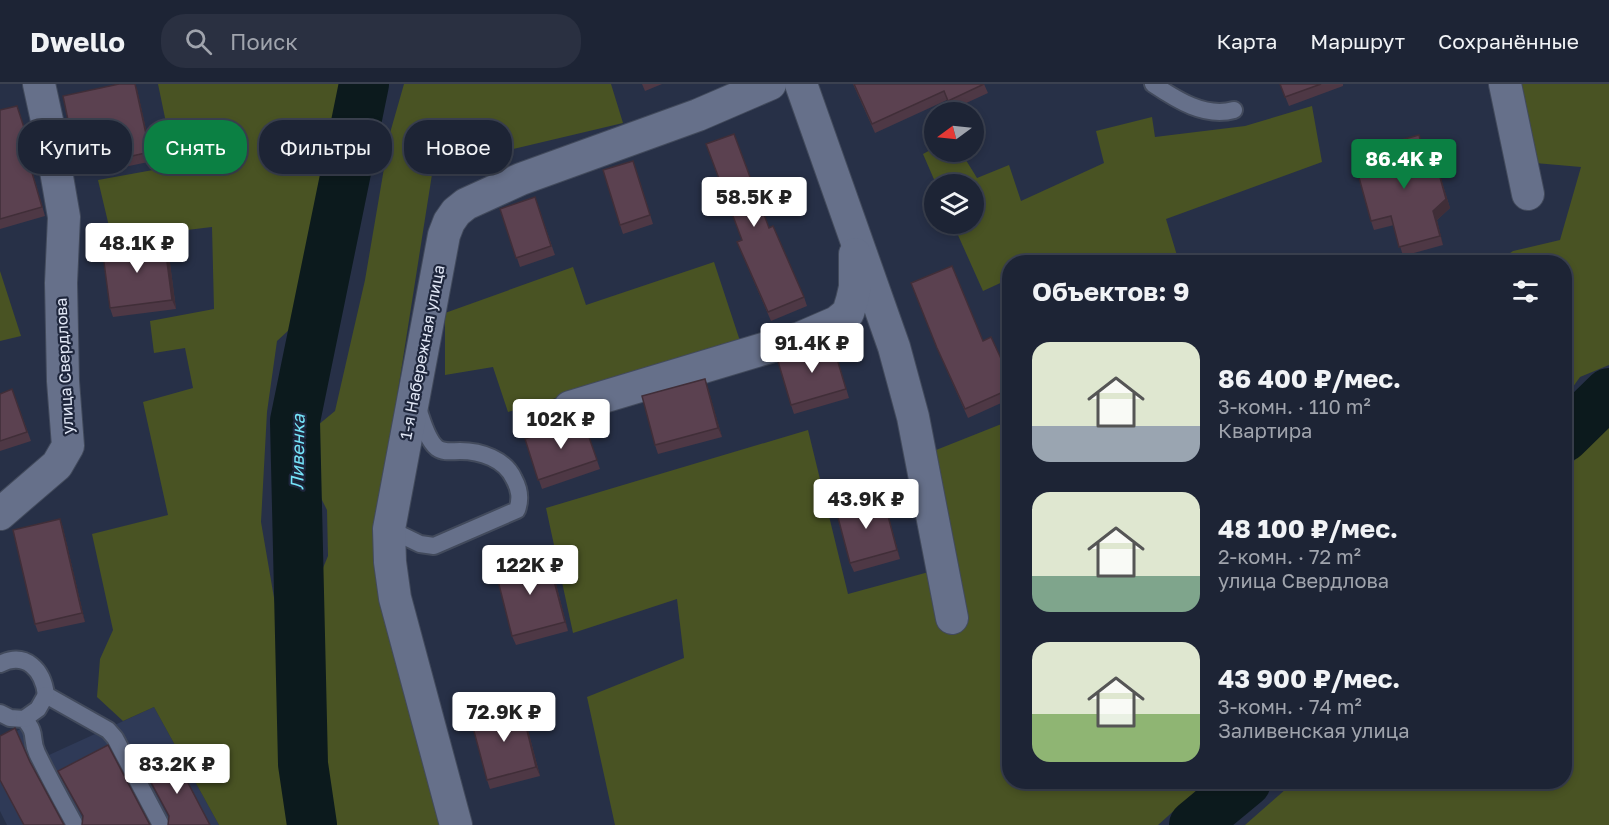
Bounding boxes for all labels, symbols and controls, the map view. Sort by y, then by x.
search box [161,14,581,68]
text: Dwello [30,25,125,58]
icon: search [182,25,215,58]
text: Поиск [230,28,298,55]
text: Карта [1216,28,1277,54]
text: Маршрут [1310,28,1405,54]
text: Сохранённые [1438,28,1579,54]
north arrow [924,102,984,162]
map controls [924,102,984,234]
chip: Купить [18,120,132,174]
chip: Снять [144,120,247,174]
chip: Фильтры [259,120,392,174]
chip: Новое [404,120,512,174]
pin: 86.4K ₽ [1349,139,1459,190]
text: 86.4K ₽ [1365,146,1443,170]
button: layers [924,174,984,234]
pin: 58.5K ₽ [699,177,809,228]
text: 58.5K ₽ [716,184,792,208]
pin: 48.1K ₽ [82,223,192,274]
text: 48.1K ₽ [100,230,175,254]
street label: 1-я Набережная улица [395,263,449,441]
icon: filters [1509,275,1542,308]
text: Объектов: 9 [1032,276,1190,307]
street label: улица Свердлова [50,297,78,435]
pin: 91.4K ₽ [757,323,867,374]
text: 91.4K ₽ [775,330,849,354]
text: 86 400 ₽/мес. [1218,363,1401,394]
icon: home [1080,366,1152,438]
text: 3-комн. · 110 m² [1218,394,1371,418]
pin: 102K ₽ [512,399,610,450]
text: 102K ₽ [527,406,595,430]
water label: Ливенка [285,413,309,490]
text: Квартира [1218,418,1312,442]
pin: 43.9K ₽ [811,479,921,530]
text: 43.9K ₽ [828,486,904,510]
text: 48 100 ₽/мес. [1218,513,1398,544]
icon: home [1080,516,1152,588]
text: 2-комн. · 72 m² [1218,544,1361,568]
pin: 122K ₽ [481,545,579,596]
text: 122K ₽ [496,552,564,576]
text: улица Свердлова [1218,568,1389,592]
text: 43 900 ₽/мес. [1218,663,1400,694]
icon: home [1080,666,1152,738]
pin: 72.9K ₽ [449,692,559,743]
text: 3-комн. · 74 m² [1218,694,1362,718]
text: 72.9K ₽ [466,699,542,723]
text: Заливенская улица [1218,718,1410,742]
pin: 83.2K ₽ [122,744,232,795]
text: 83.2K ₽ [139,751,215,775]

